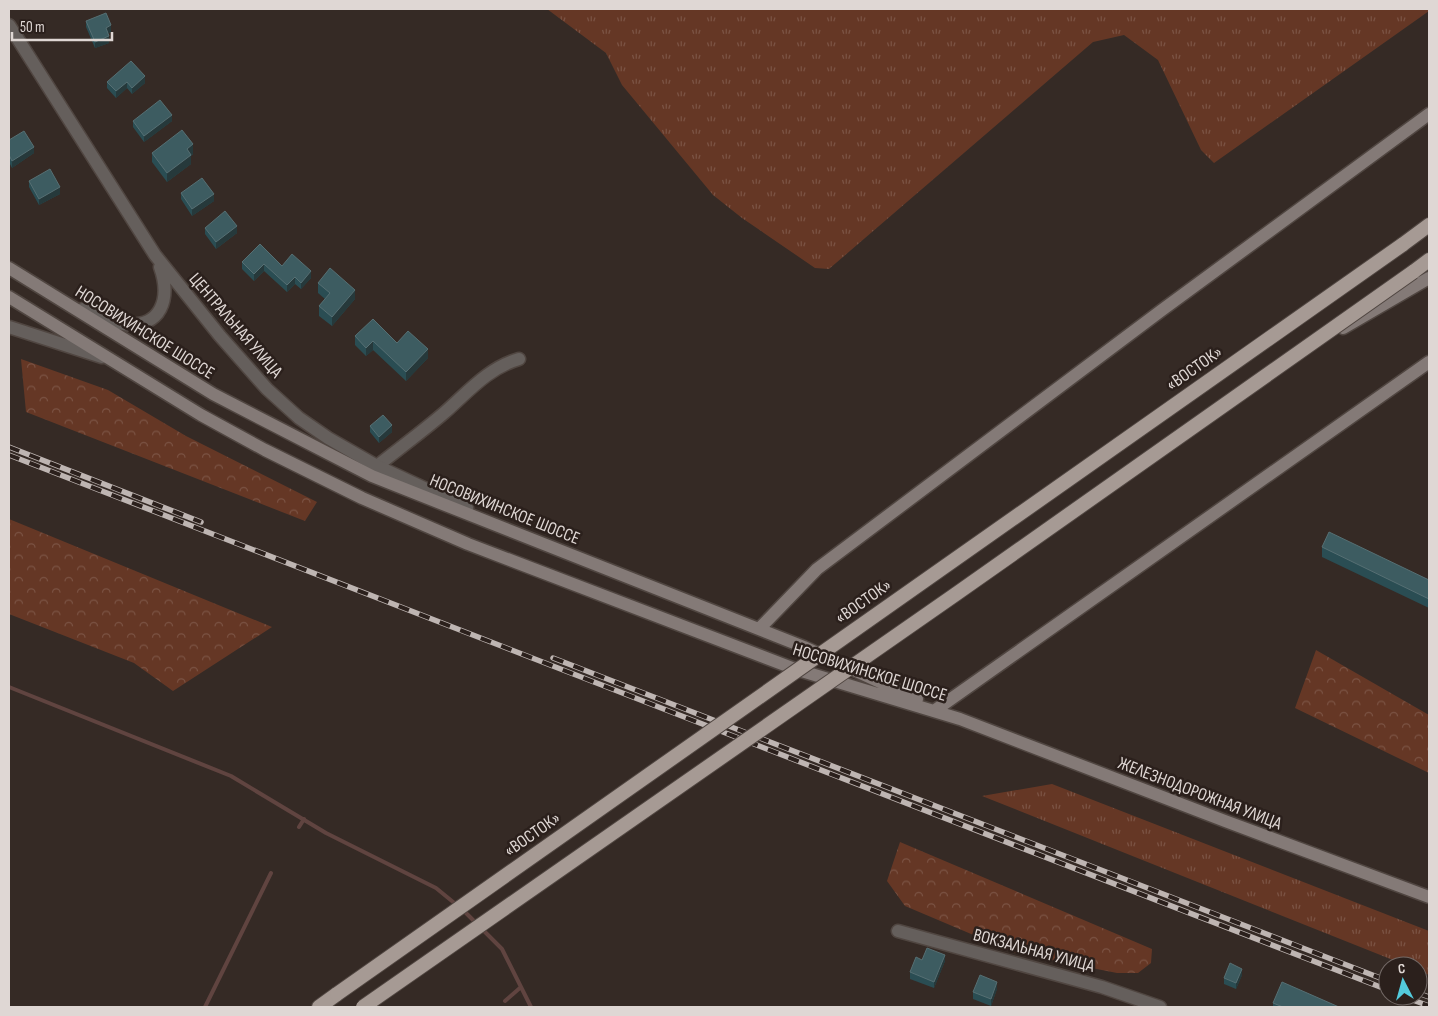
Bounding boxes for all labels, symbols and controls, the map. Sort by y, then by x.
scale bar [12,10,112,42]
text: 50 m [20,18,45,37]
street label: ЦЕНТРАЛЬНАЯ УЛИЦА [184,269,287,382]
street label: НОСОВИХИНСКОЕ ШОССЕ [71,281,218,384]
street label: «ВОСТОК» [1162,342,1226,395]
street label: НОСОВИХИНСКОЕ ШОССЕ [427,470,583,549]
street label: «ВОСТОК» [831,575,895,628]
street label: НОСОВИХИНСКОЕ ШОССЕ [790,639,949,706]
street label: ЖЕЛЕЗНОДОРОЖНАЯ УЛИЦА [1115,753,1285,835]
street label: «ВОСТОК» [500,808,564,861]
street label: ВОКЗАЛЬНАЯ УЛИЦА [971,924,1097,977]
north arrow [1378,956,1428,1006]
text: С [1397,960,1406,977]

